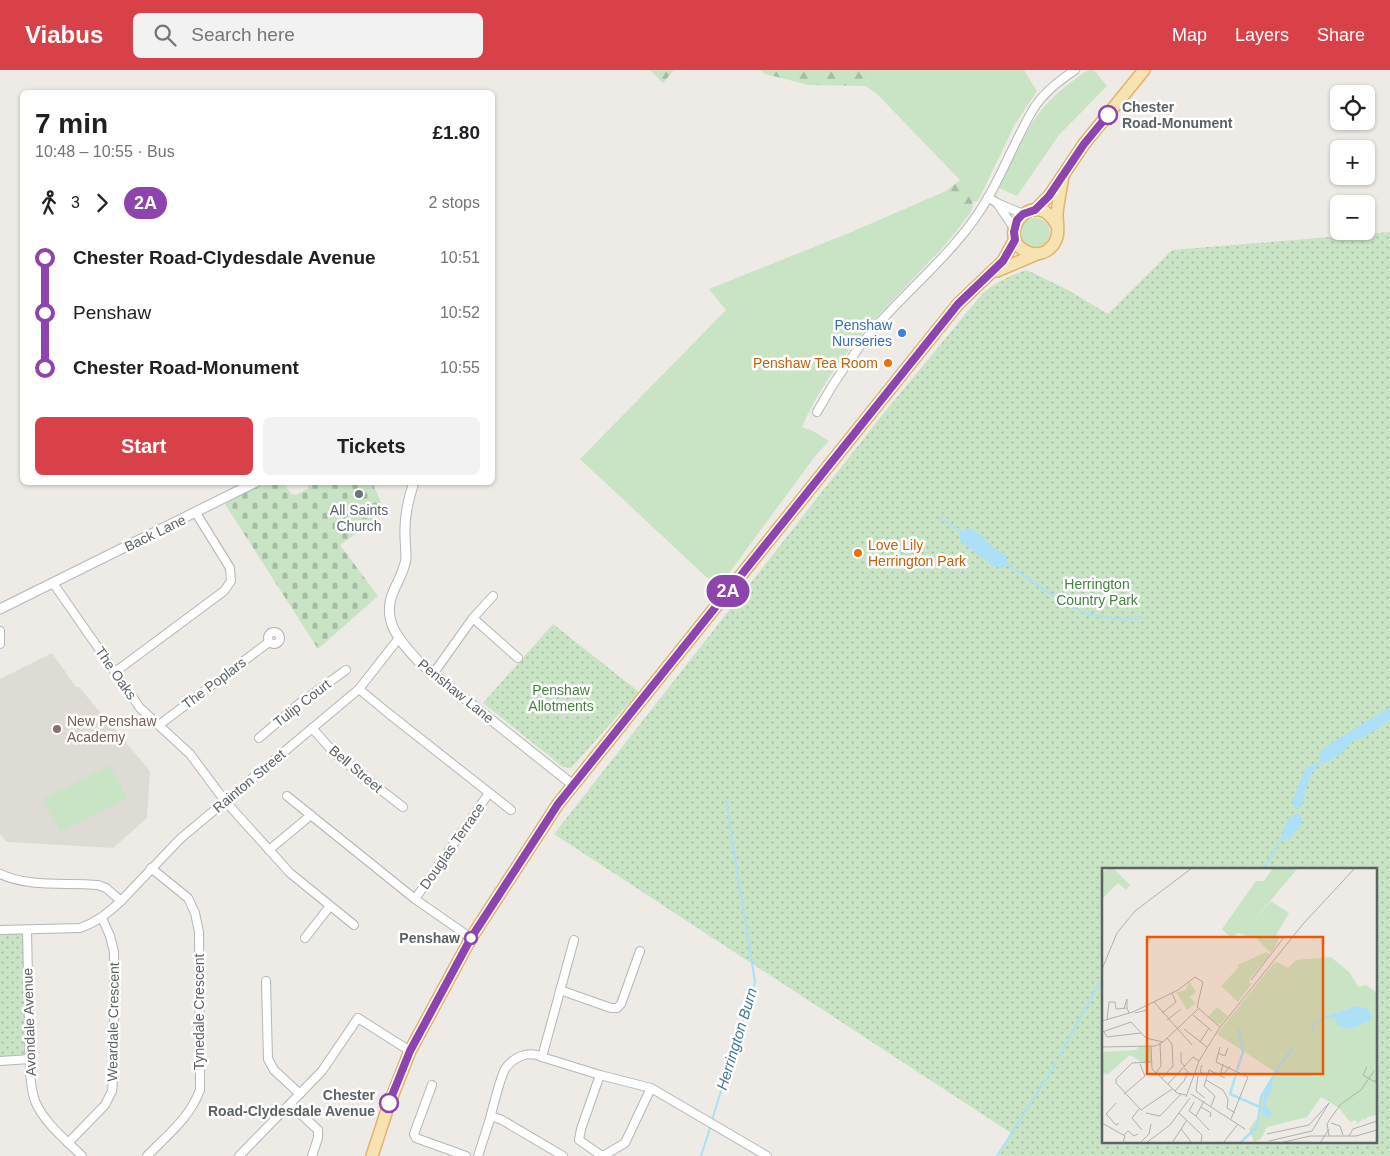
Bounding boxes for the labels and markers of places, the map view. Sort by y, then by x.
place label: Chester Road-Monument [1122,99,1233,131]
marker: Chester Road-Monument [1098,105,1118,125]
place label: Penshaw Nurseries [832,317,893,349]
marker: Penshaw Nurseries [896,327,908,339]
place label: Penshaw Tea Room [753,355,878,371]
marker: Penshaw Tea Room [882,357,894,369]
marker: All Saints Church [353,488,365,500]
place label: All Saints Church [330,502,388,534]
place label: Love Lily Herrington Park [868,537,967,569]
marker: Love Lily Herrington Park [852,547,864,559]
place label: New Penshaw Academy [67,713,157,745]
marker: New Penshaw Academy [51,723,63,735]
place label: Penshaw [399,930,460,946]
marker: Penshaw [464,931,478,945]
place label: Chester Road-Clydesdale Avenue [208,1087,376,1119]
marker: Chester Road-Clydesdale Avenue [379,1093,399,1113]

